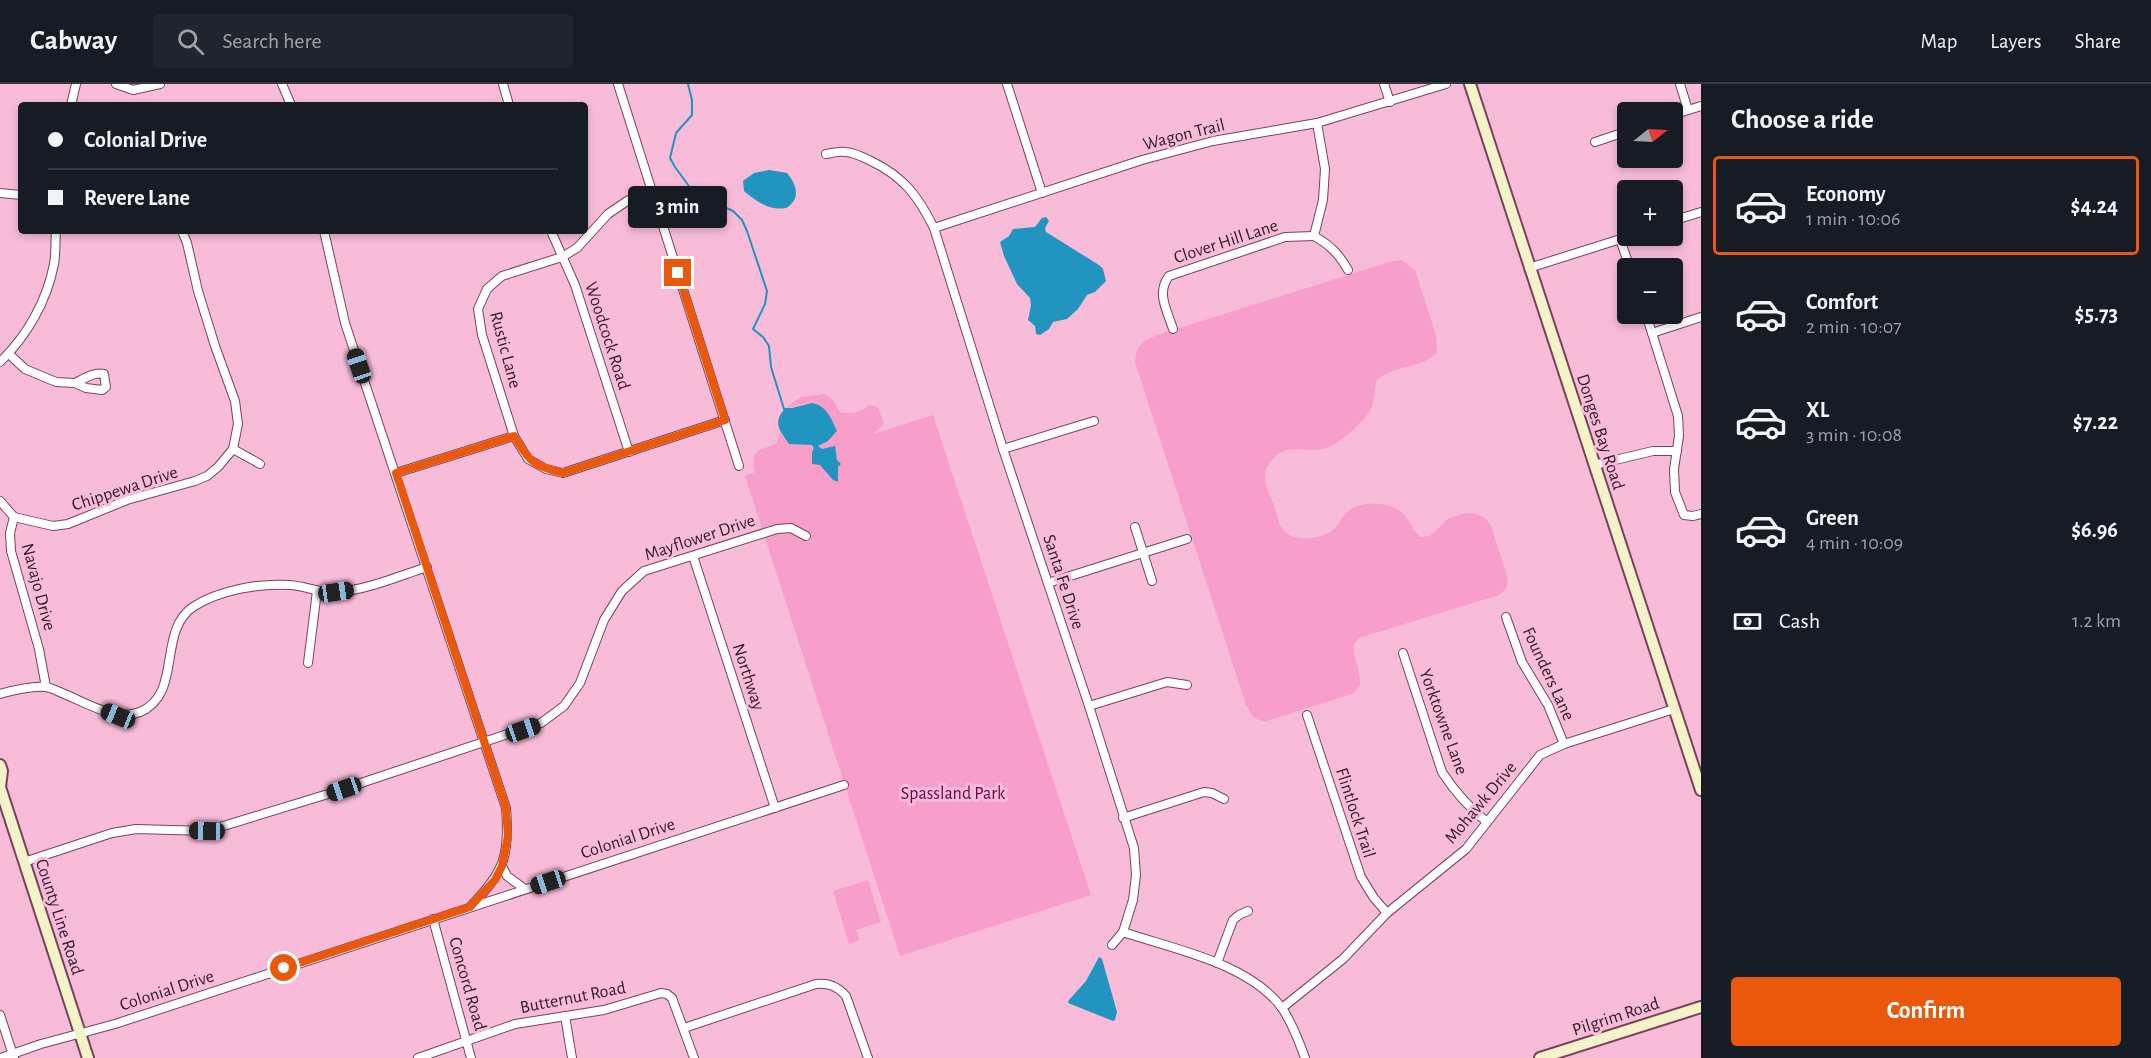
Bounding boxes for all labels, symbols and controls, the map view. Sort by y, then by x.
search box [153,14,573,68]
icon: search [174,25,207,58]
text: Cabway [30,27,117,55]
text: Search here [222,30,322,52]
text: Map [1921,31,1957,52]
text: Layers [1990,31,2041,52]
text: Share [2074,31,2121,52]
north arrow [1617,102,1683,168]
map controls [1617,102,1683,324]
text: Choose a ride [1731,106,1874,133]
street label: Wagon Trail [1141,116,1227,154]
text: Colonial Drive [84,129,207,151]
icon: car [1734,179,1788,233]
button: + [1617,180,1683,246]
text: Economy [1806,183,1886,205]
callout: 3 min [628,186,728,228]
text: Revere Lane [84,187,190,209]
text: $4.24 [2071,195,2118,217]
text: 3 min [656,197,699,217]
text: 1 min · 10:06 [1806,209,1901,229]
street label: Clover Hill Lane [1172,217,1280,267]
button: − [1617,258,1683,324]
route end [664,259,691,286]
street label: Woodcock Road [581,280,633,392]
icon: car [1734,287,1788,341]
text: Comfort [1806,291,1878,313]
text: $5.73 [2075,303,2118,325]
street label: Rustic Lane [486,310,524,390]
text: 2 min · 10:07 [1806,317,1902,337]
car [345,346,373,386]
street label: Donges Bay Road [1573,372,1627,492]
icon: car [1734,395,1788,449]
text: XL [1806,399,1829,421]
text: $7.22 [2073,411,2118,433]
text: 3 min · 10:08 [1806,425,1902,445]
street label: Chippewa Drive [70,463,180,515]
icon: car [1734,503,1788,557]
text: Green [1806,507,1859,529]
street label: Mayflower Drive [643,512,757,564]
text: $6.96 [2071,519,2118,541]
street label: Santa Fe Drive [1039,532,1087,632]
text: 4 min · 10:09 [1806,533,1903,553]
street label: Navajo Drive [18,541,58,633]
car [317,581,355,603]
icon: cash [1731,605,1764,638]
text: Cash [1779,610,1820,632]
text: 1.2 km [2072,611,2121,631]
street label: Founders Lane [1519,625,1577,723]
street label: Northway [729,642,767,713]
street label: Yorktowne Lane [1416,667,1470,777]
car [98,701,138,731]
car [503,716,543,744]
street label: Mohawk Drive [1442,759,1520,847]
street label: Flintlock Trail [1332,766,1378,860]
car [324,775,364,803]
park label: Spassland Park [901,785,1006,803]
street label: Colonial Drive [579,815,677,863]
car [189,822,225,840]
street label: County Line Road [32,857,86,977]
car [528,868,568,896]
street label: Concord Road [445,935,489,1033]
route start [270,954,297,981]
street label: Colonial Drive [118,967,216,1015]
button: Confirm [1731,977,2121,1046]
street label: Butternut Road [519,979,627,1017]
street label: Pilgrim Road [1570,994,1662,1040]

